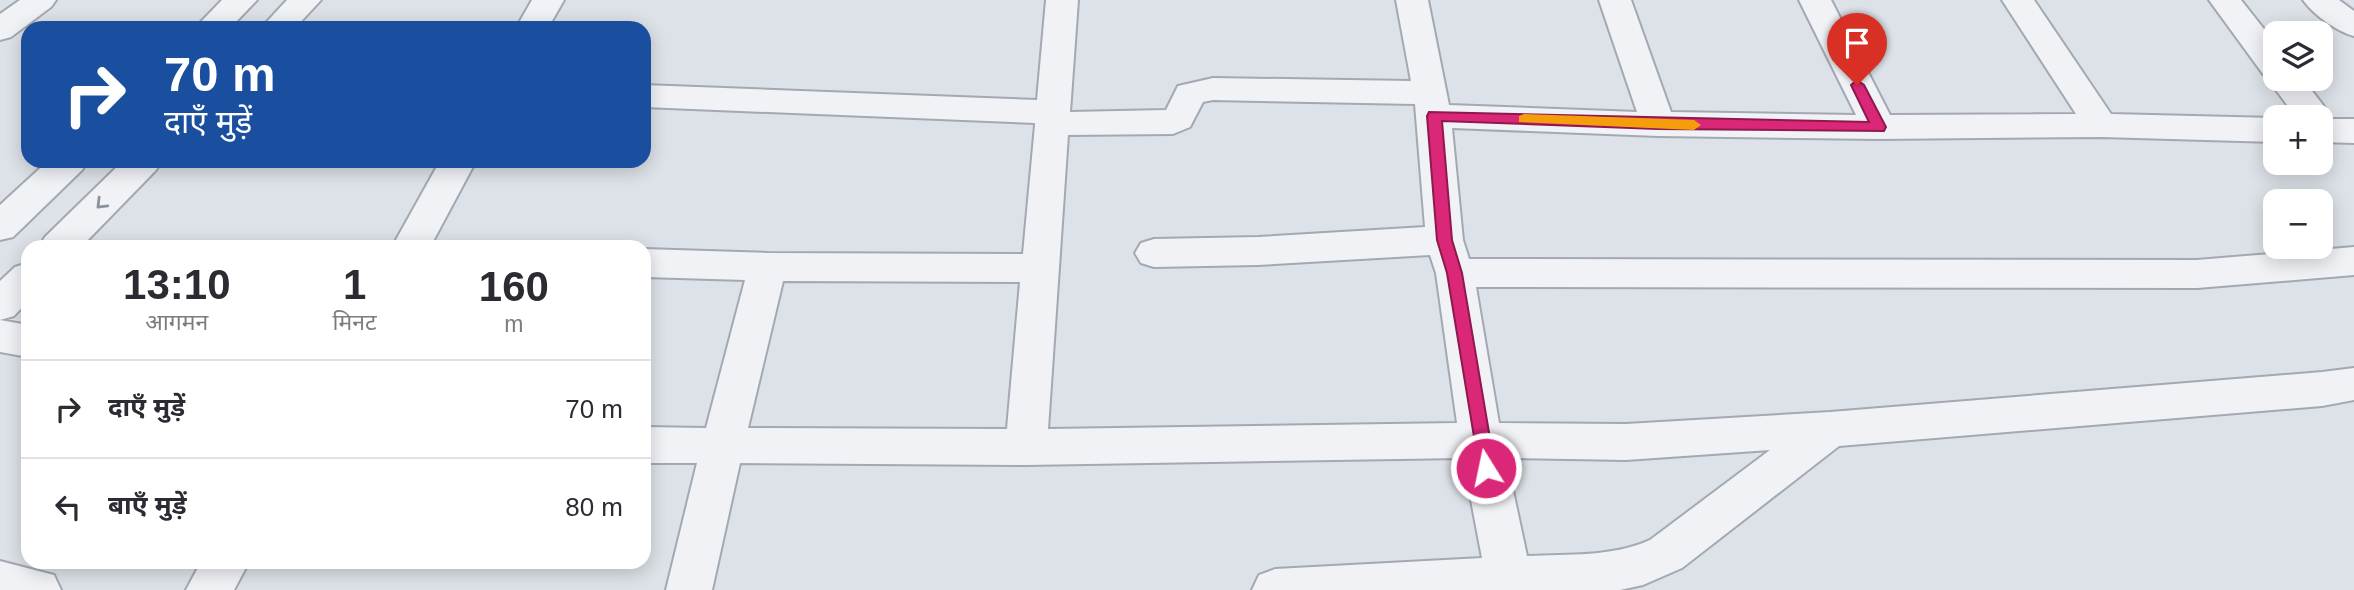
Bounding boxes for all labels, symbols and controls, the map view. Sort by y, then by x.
pin [1827,13,1887,85]
map controls [2263,21,2333,259]
button: layers [2263,21,2333,91]
icon: arrive [1838,24,1876,62]
text: 70 m [164,47,276,101]
icon: right [49,49,140,140]
text: दाएँ मुड़ें [164,104,252,140]
button: + [2263,105,2333,175]
button: − [2263,189,2333,259]
one-way arrow [97,196,110,209]
text: 13:10 [123,261,231,308]
text: 1 [343,261,366,308]
text: 160 [479,263,549,310]
text: आगमन [145,309,208,335]
text: मिनट [333,309,377,335]
text: m [504,311,523,337]
icon: right [49,390,87,428]
text: दाएँ मुड़ें [108,392,185,422]
text: 70 m [565,394,623,424]
position arrow [1449,431,1523,505]
icon: left [49,488,87,526]
text: बाएँ मुड़ें [108,490,187,520]
text: 80 m [565,492,623,522]

